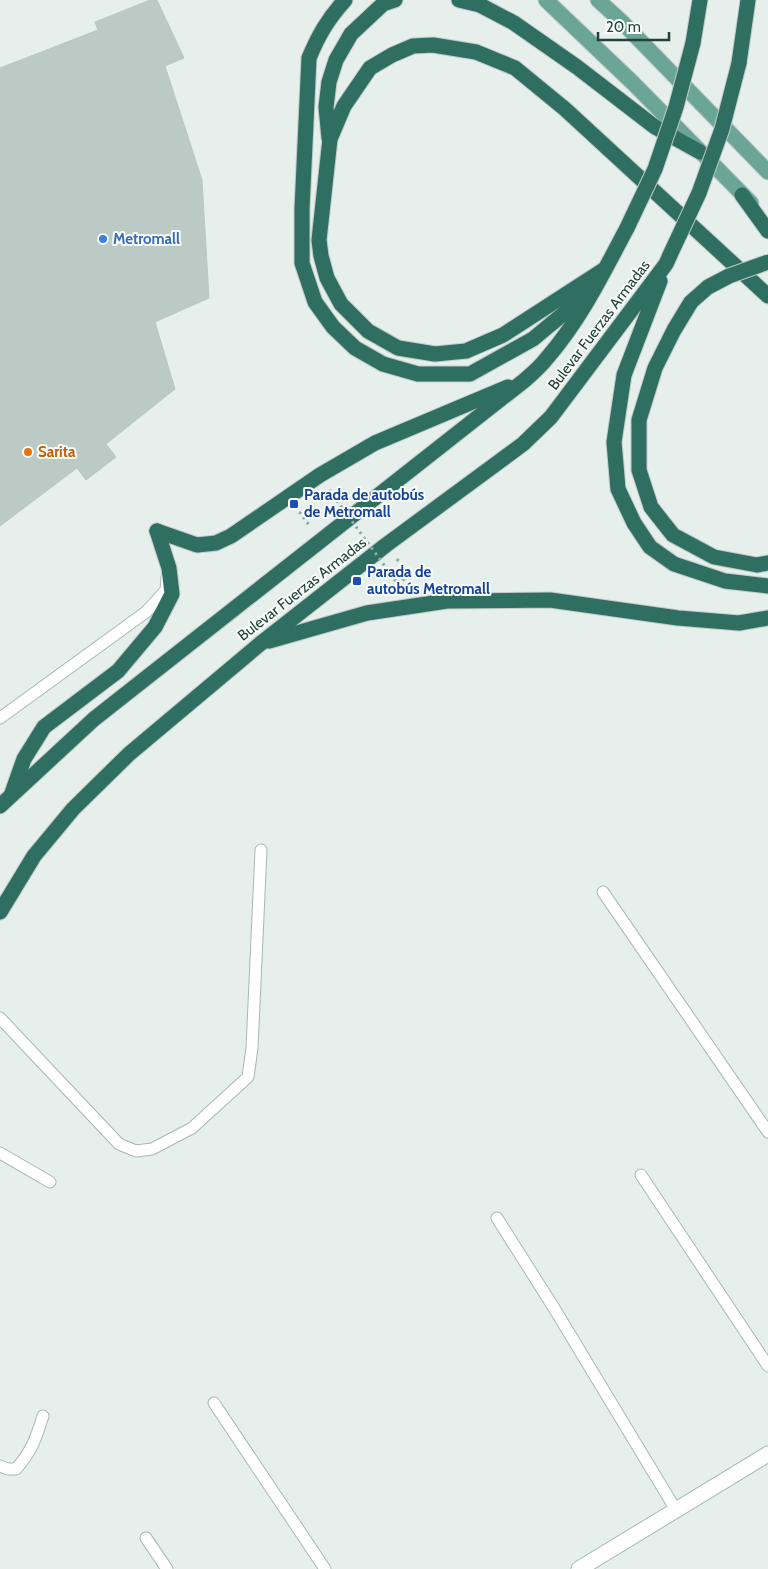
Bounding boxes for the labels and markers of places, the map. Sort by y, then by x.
place label: Metromall [113,230,180,248]
marker: Metromall [97,233,109,245]
place label: Sarita [38,443,76,461]
marker: Sarita [22,446,34,458]
place label: Parada de autobús de Metromall [304,486,424,521]
marker: Parada de autobús de Metromall [288,498,300,510]
place label: Parada de autobús Metromall [367,563,490,598]
marker: Parada de autobús Metromall [351,575,363,587]

